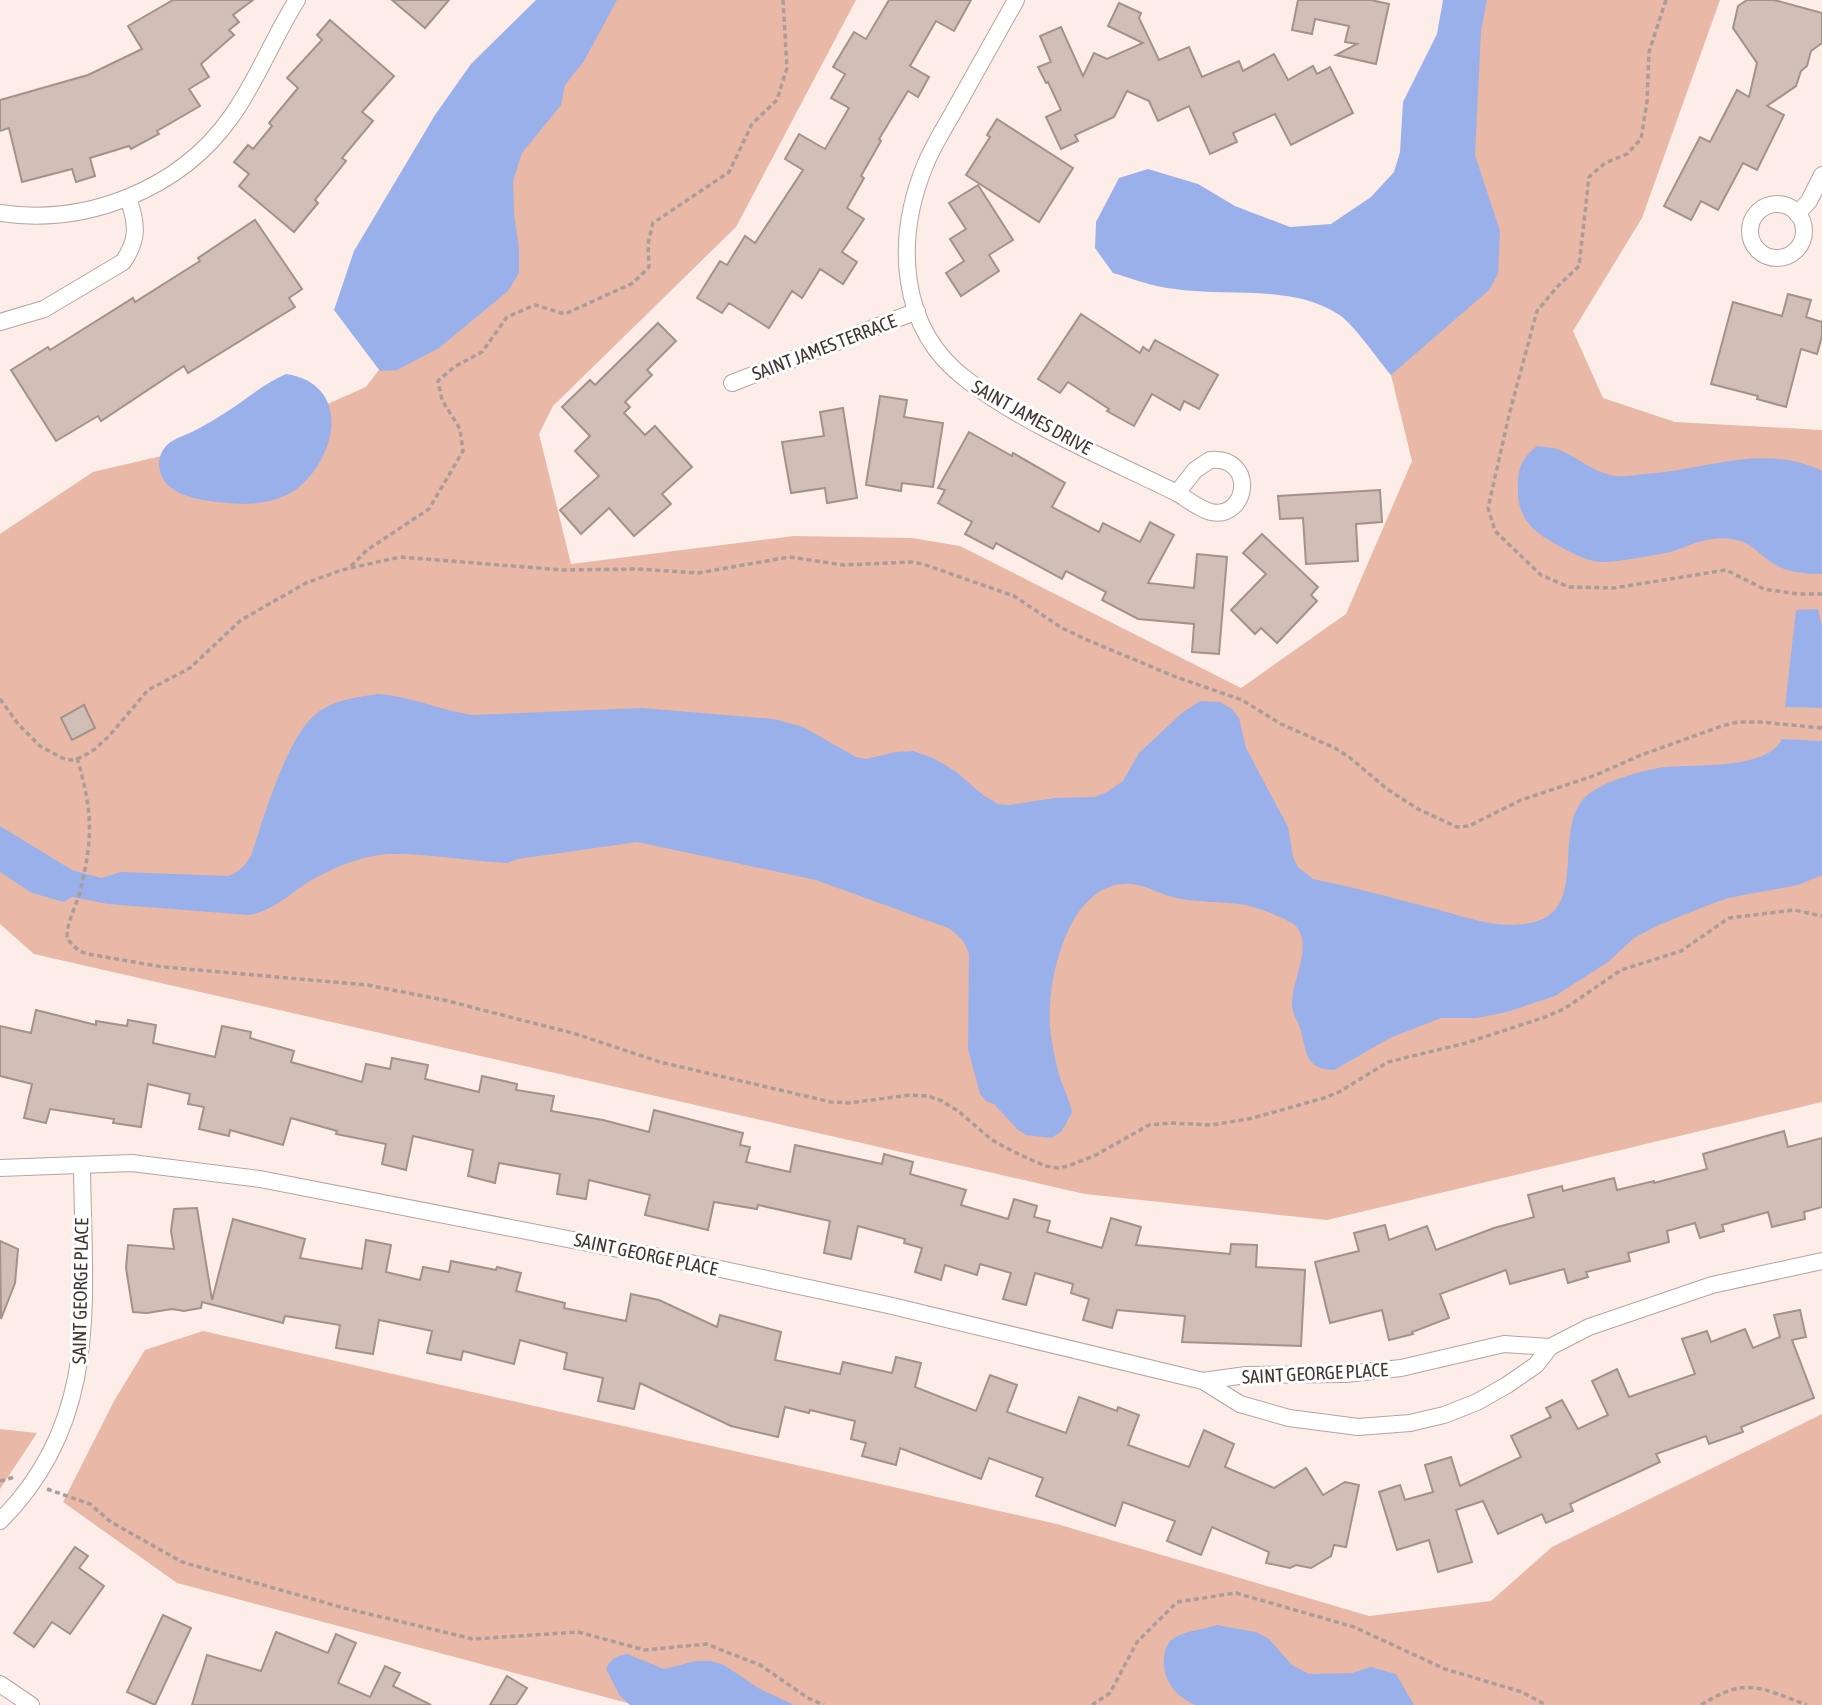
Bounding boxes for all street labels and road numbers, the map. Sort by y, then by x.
street label: SAINT JAMES TERRACE [749,309,899,385]
street label: SAINT JAMES DRIVE [968,375,1096,459]
street label: SAINT GEORGE PLACE [68,1218,92,1364]
street label: SAINT GEORGE PLACE [572,1228,720,1280]
street label: SAINT GEORGE PLACE [1241,1358,1389,1388]

